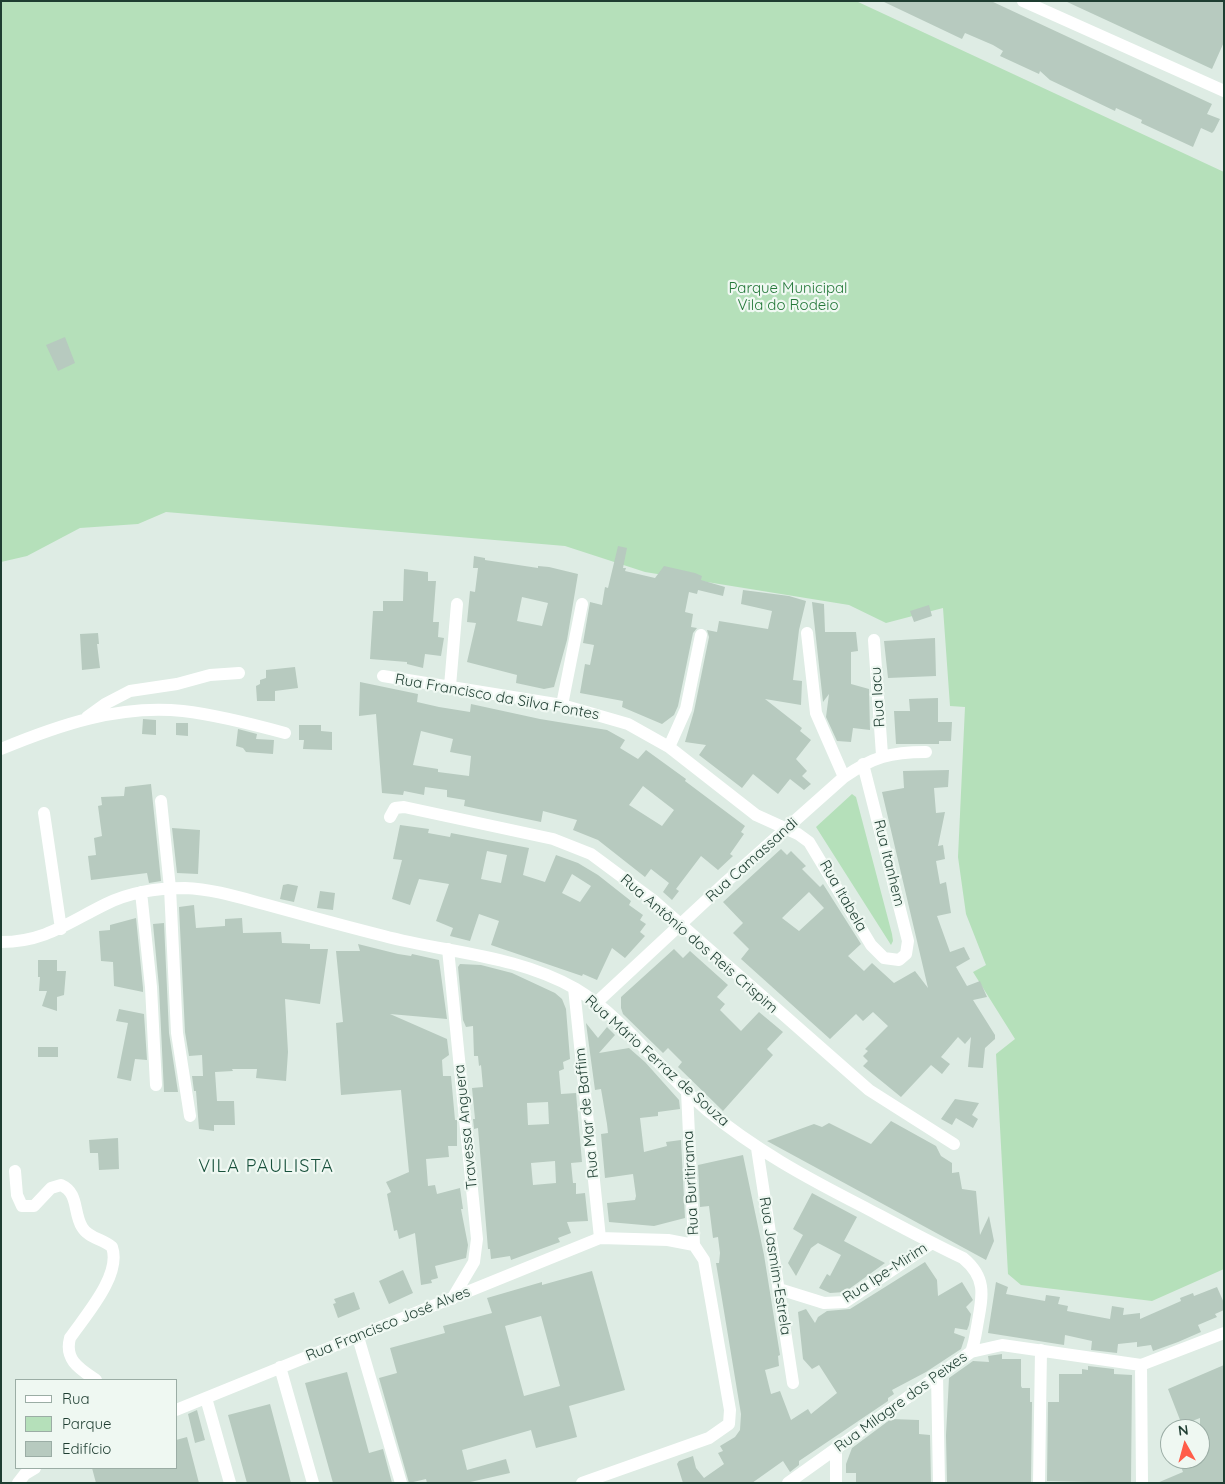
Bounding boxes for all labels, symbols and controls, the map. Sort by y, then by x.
park label: Parque Municipal Vila do Rodeio [728,279,848,314]
street label: Rua Iacu [867,666,889,728]
street label: Rua Francisco da Silva Fontes [394,670,600,724]
street label: Rua Camassandi [702,814,802,906]
street label: Rua Itanhem [870,818,908,908]
street label: Rua Itabela [815,857,871,935]
street label: Rua Antônio dos Reis Crispim [616,871,782,1017]
street label: Rua Mário Ferraz de Souza [581,992,733,1130]
street label: Rua Mar de Baffim [571,1047,603,1179]
street label: Travessa Anguera [450,1064,482,1190]
street label: Rua Buritirama [679,1130,703,1236]
district label: VILA PAULISTA [197,1156,335,1178]
street label: Rua Jasmim-Estrela [755,1196,795,1336]
street label: Rua Ipe-Mirim [839,1239,931,1307]
street label: Rua Francisco José Alves [303,1283,473,1365]
street label: Rua Milagre dos Peixes [831,1348,971,1456]
legend [15,1379,178,1469]
text: Rua [62,1389,90,1408]
text: Parque [62,1414,112,1433]
north arrow [1160,1419,1210,1469]
text: N [1177,1421,1189,1440]
text: Edifício [62,1439,111,1458]

